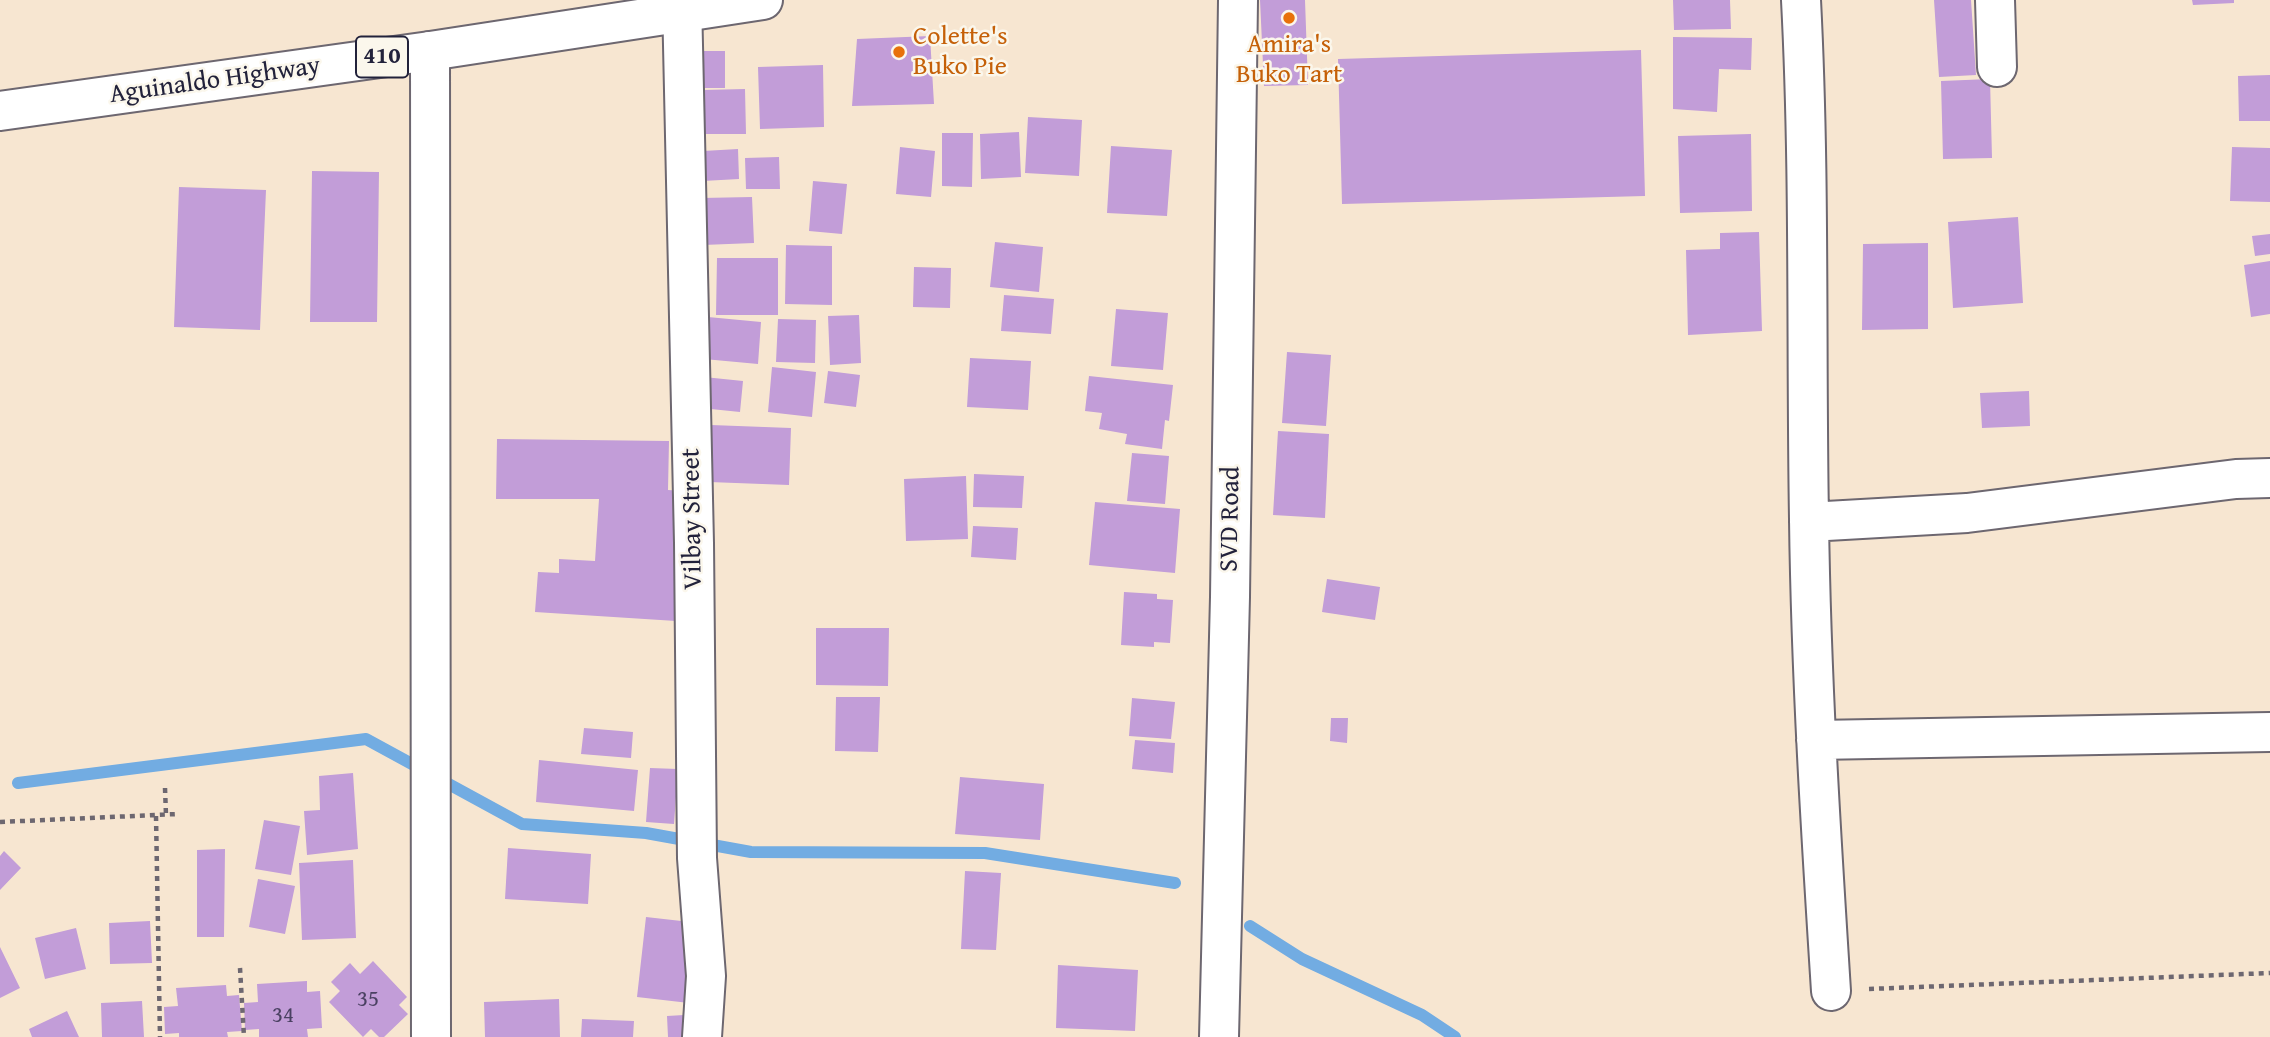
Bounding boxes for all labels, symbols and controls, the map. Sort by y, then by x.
marker: Amira's Buko Tart [1281,10,1297,26]
place label: Colette's Buko Pie [913,21,1007,82]
place label: Amira's Buko Tart [1236,29,1342,90]
road number: 410 [356,36,408,78]
marker: Colette's Buko Pie [891,44,907,60]
street label: Aguinaldo Highway [108,51,322,111]
street label: Vilbay Street [676,448,710,590]
street label: SVD Road [1214,466,1248,572]
house number: 35 [357,986,379,1014]
house number: 34 [272,1002,294,1030]

